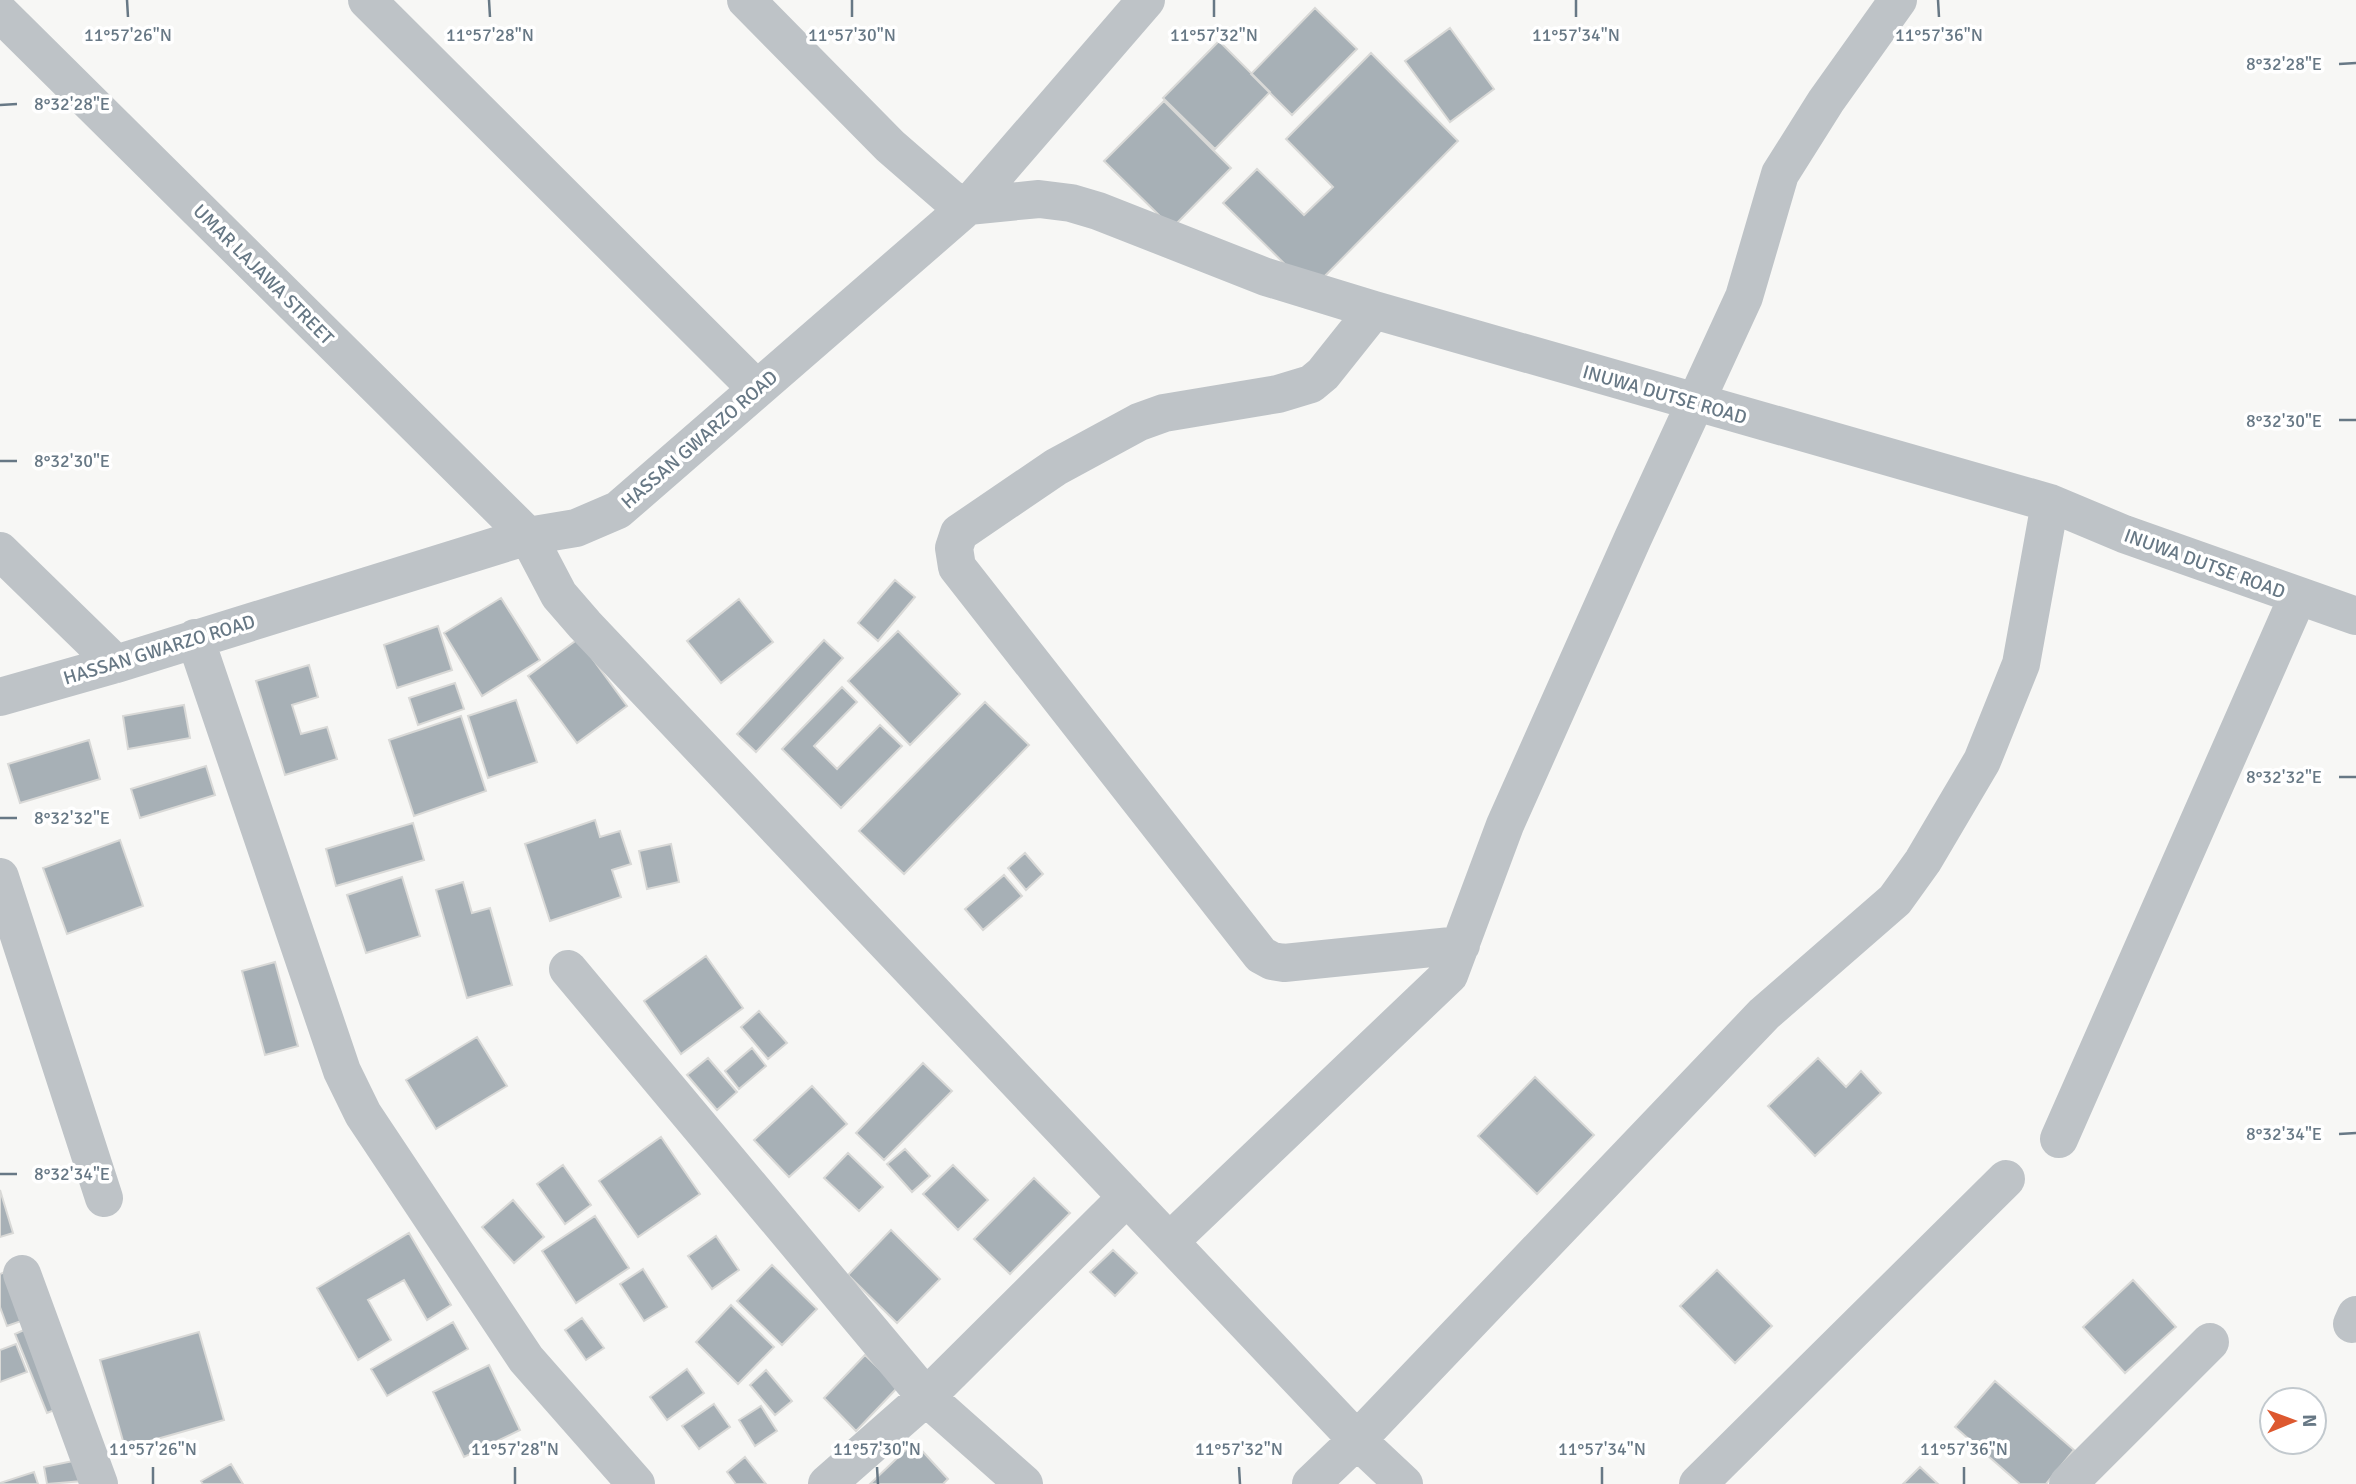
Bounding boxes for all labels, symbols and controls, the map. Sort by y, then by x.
text: 11°57'26"N [84,24,172,46]
text: 11°57'28"N [446,24,534,46]
text: 11°57'30"N [808,24,896,46]
text: 11°57'32"N [1170,24,1258,46]
text: 11°57'34"N [1532,24,1620,46]
text: 11°57'36"N [1895,24,1983,46]
text: 8°32'28"E [2246,53,2322,75]
text: 8°32'28"E [34,93,110,115]
street label: UMAR LAJAWA STREET [188,199,339,351]
street label: INUWA DUTSE ROAD [1580,360,1750,430]
street label: HASSAN GWARZO ROAD [617,365,783,514]
text: 8°32'30"E [2246,410,2322,432]
text: 8°32'30"E [34,450,110,472]
street label: INUWA DUTSE ROAD [2121,524,2289,604]
street label: HASSAN GWARZO ROAD [60,609,258,691]
text: 8°32'32"E [2246,766,2322,788]
text: 8°32'32"E [34,807,110,829]
text: 8°32'34"E [2246,1123,2322,1145]
text: 8°32'34"E [34,1163,110,1185]
north arrow [2258,1386,2328,1456]
text: N [2297,1414,2321,1428]
text: 11°57'26"N [109,1438,197,1460]
text: 11°57'28"N [471,1438,559,1460]
text: 11°57'30"N [833,1438,921,1460]
text: 11°57'32"N [1195,1438,1283,1460]
text: 11°57'34"N [1558,1438,1646,1460]
text: 11°57'36"N [1920,1438,2008,1460]

